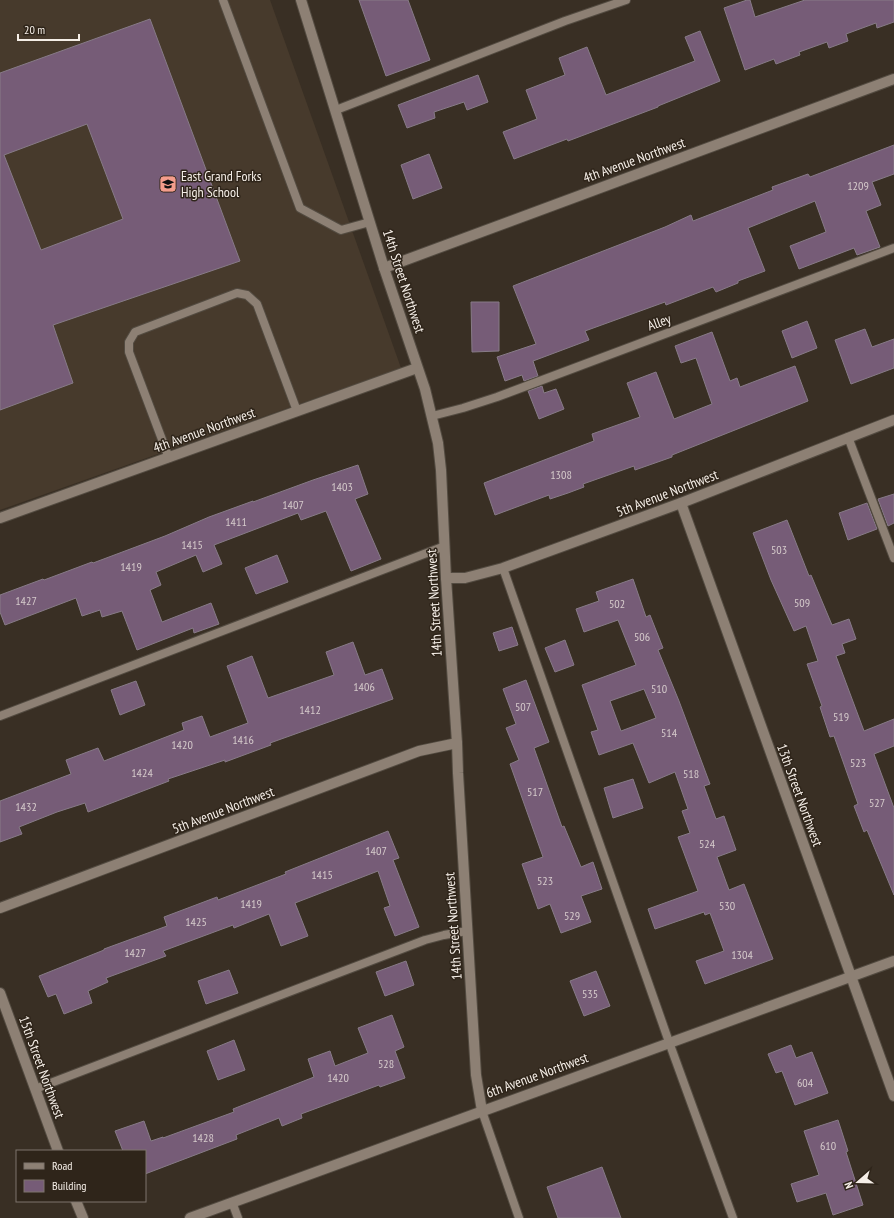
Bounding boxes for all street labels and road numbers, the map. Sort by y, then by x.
street label: 4th Avenue Northwest [580,133,688,187]
street label: 14th Street Northwest [379,227,429,335]
street label: Alley [645,309,674,335]
street label: 4th Avenue Northwest [150,403,258,457]
street label: 5th Avenue Northwest [614,465,721,521]
street label: 14th Street Northwest [422,549,446,657]
street label: 13th Street Northwest [773,741,827,849]
street label: 5th Avenue Northwest [170,782,277,838]
street label: 14th Street Northwest [440,871,466,980]
street label: 15th Street Northwest [15,1013,69,1121]
street label: 6th Avenue Northwest [483,1048,591,1102]

